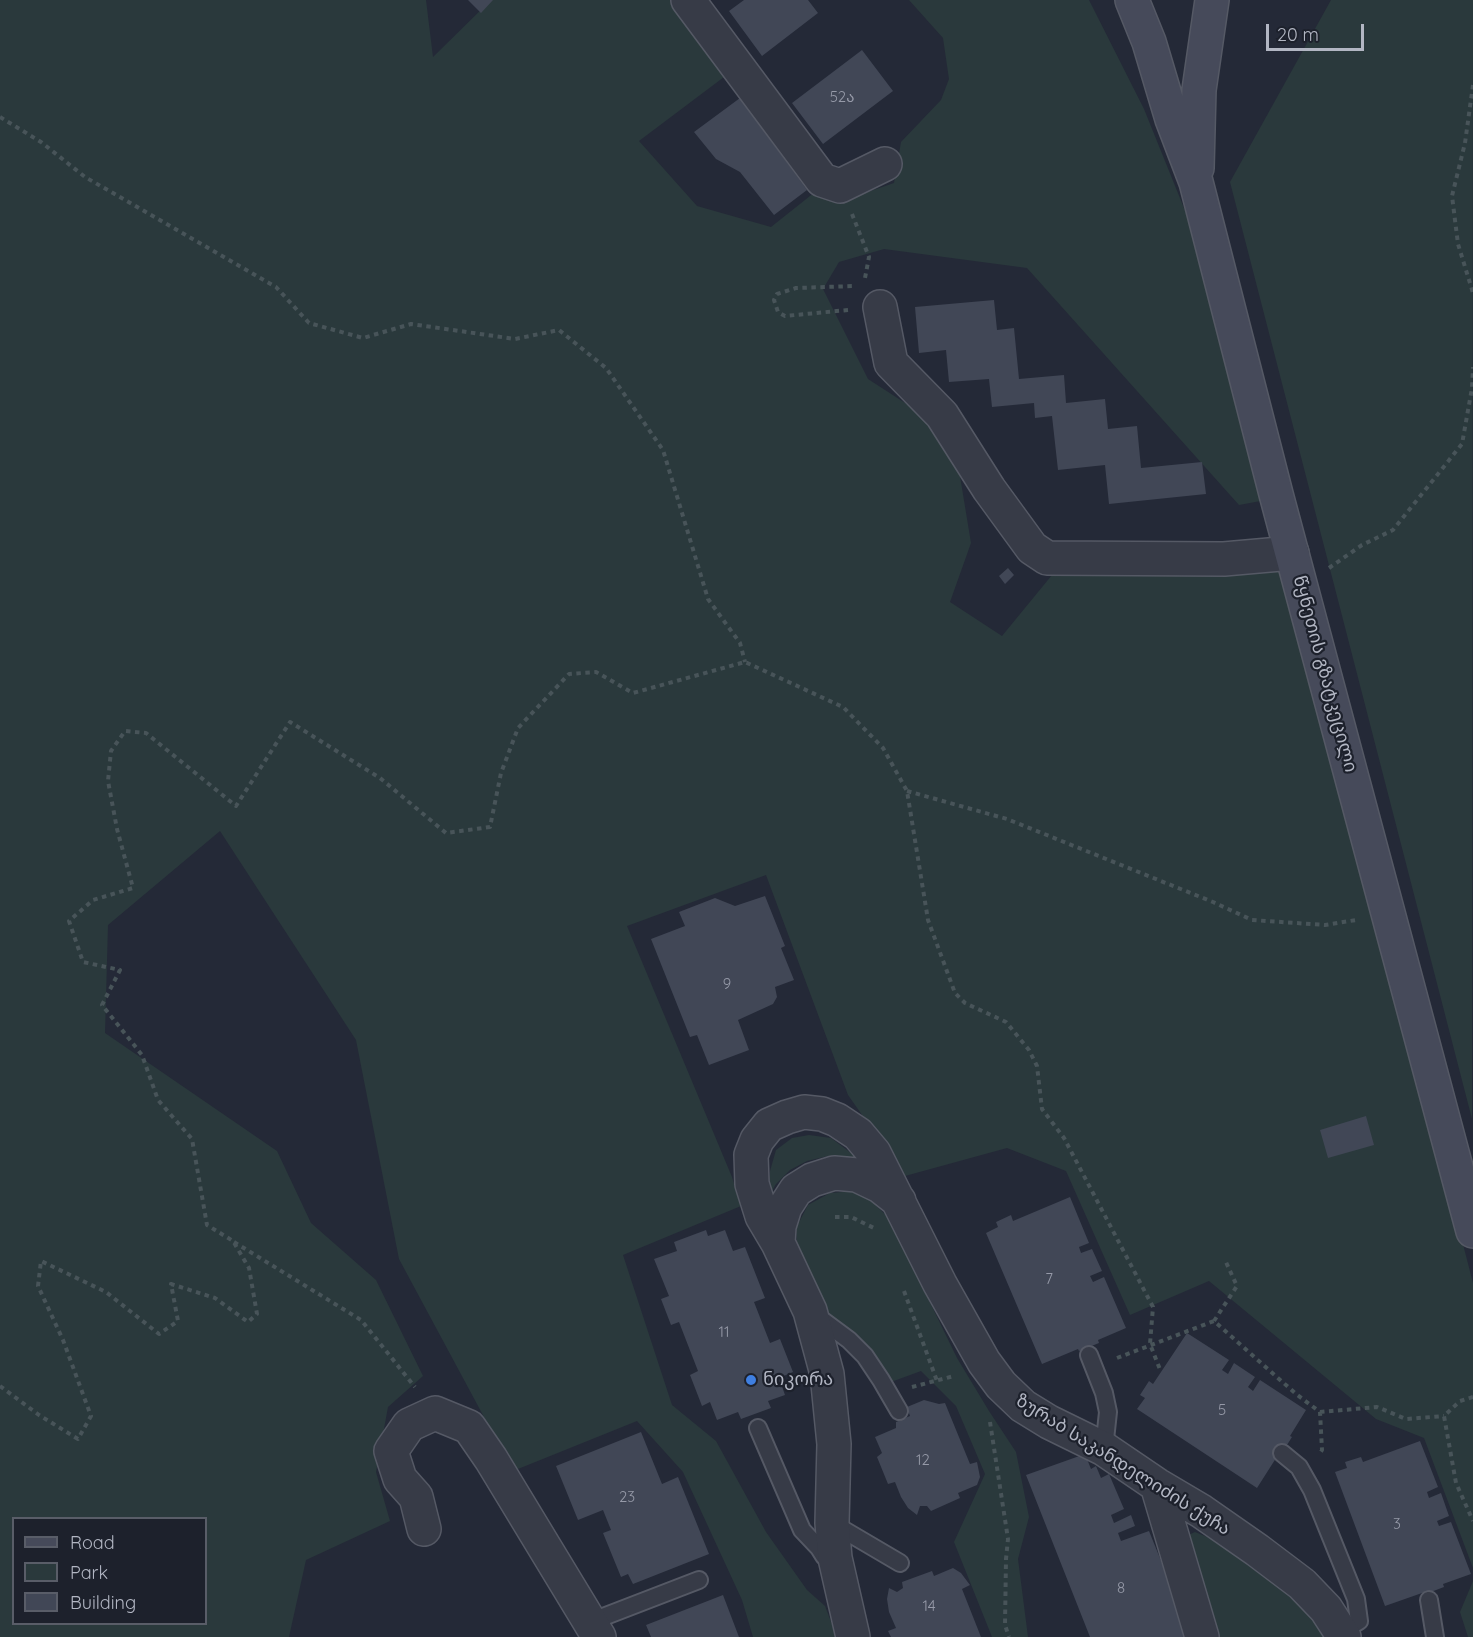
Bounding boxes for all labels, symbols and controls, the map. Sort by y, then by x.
scale bar [1269,12,1366,50]
text: 20 m [1277,23,1319,46]
house number: 52ა [830,88,854,106]
street label: წყნეთის გზატკეცილი [1288,573,1362,775]
house number: 9 [723,975,731,993]
house number: 7 [1045,1270,1053,1288]
house number: 11 [718,1323,730,1341]
place label: ნიკორა [763,1369,833,1391]
marker: ნიკორა [744,1373,758,1387]
street label: ზურაბ საკანდელიძის ქუჩა [1012,1390,1234,1540]
house number: 5 [1218,1401,1226,1419]
house number: 12 [916,1451,930,1469]
house number: 23 [619,1488,635,1506]
house number: 3 [1393,1515,1401,1533]
legend [12,1517,207,1625]
text: Road [70,1531,115,1554]
text: Park [70,1561,108,1584]
house number: 8 [1117,1579,1125,1597]
text: Building [70,1591,136,1614]
house number: 14 [922,1597,936,1615]

